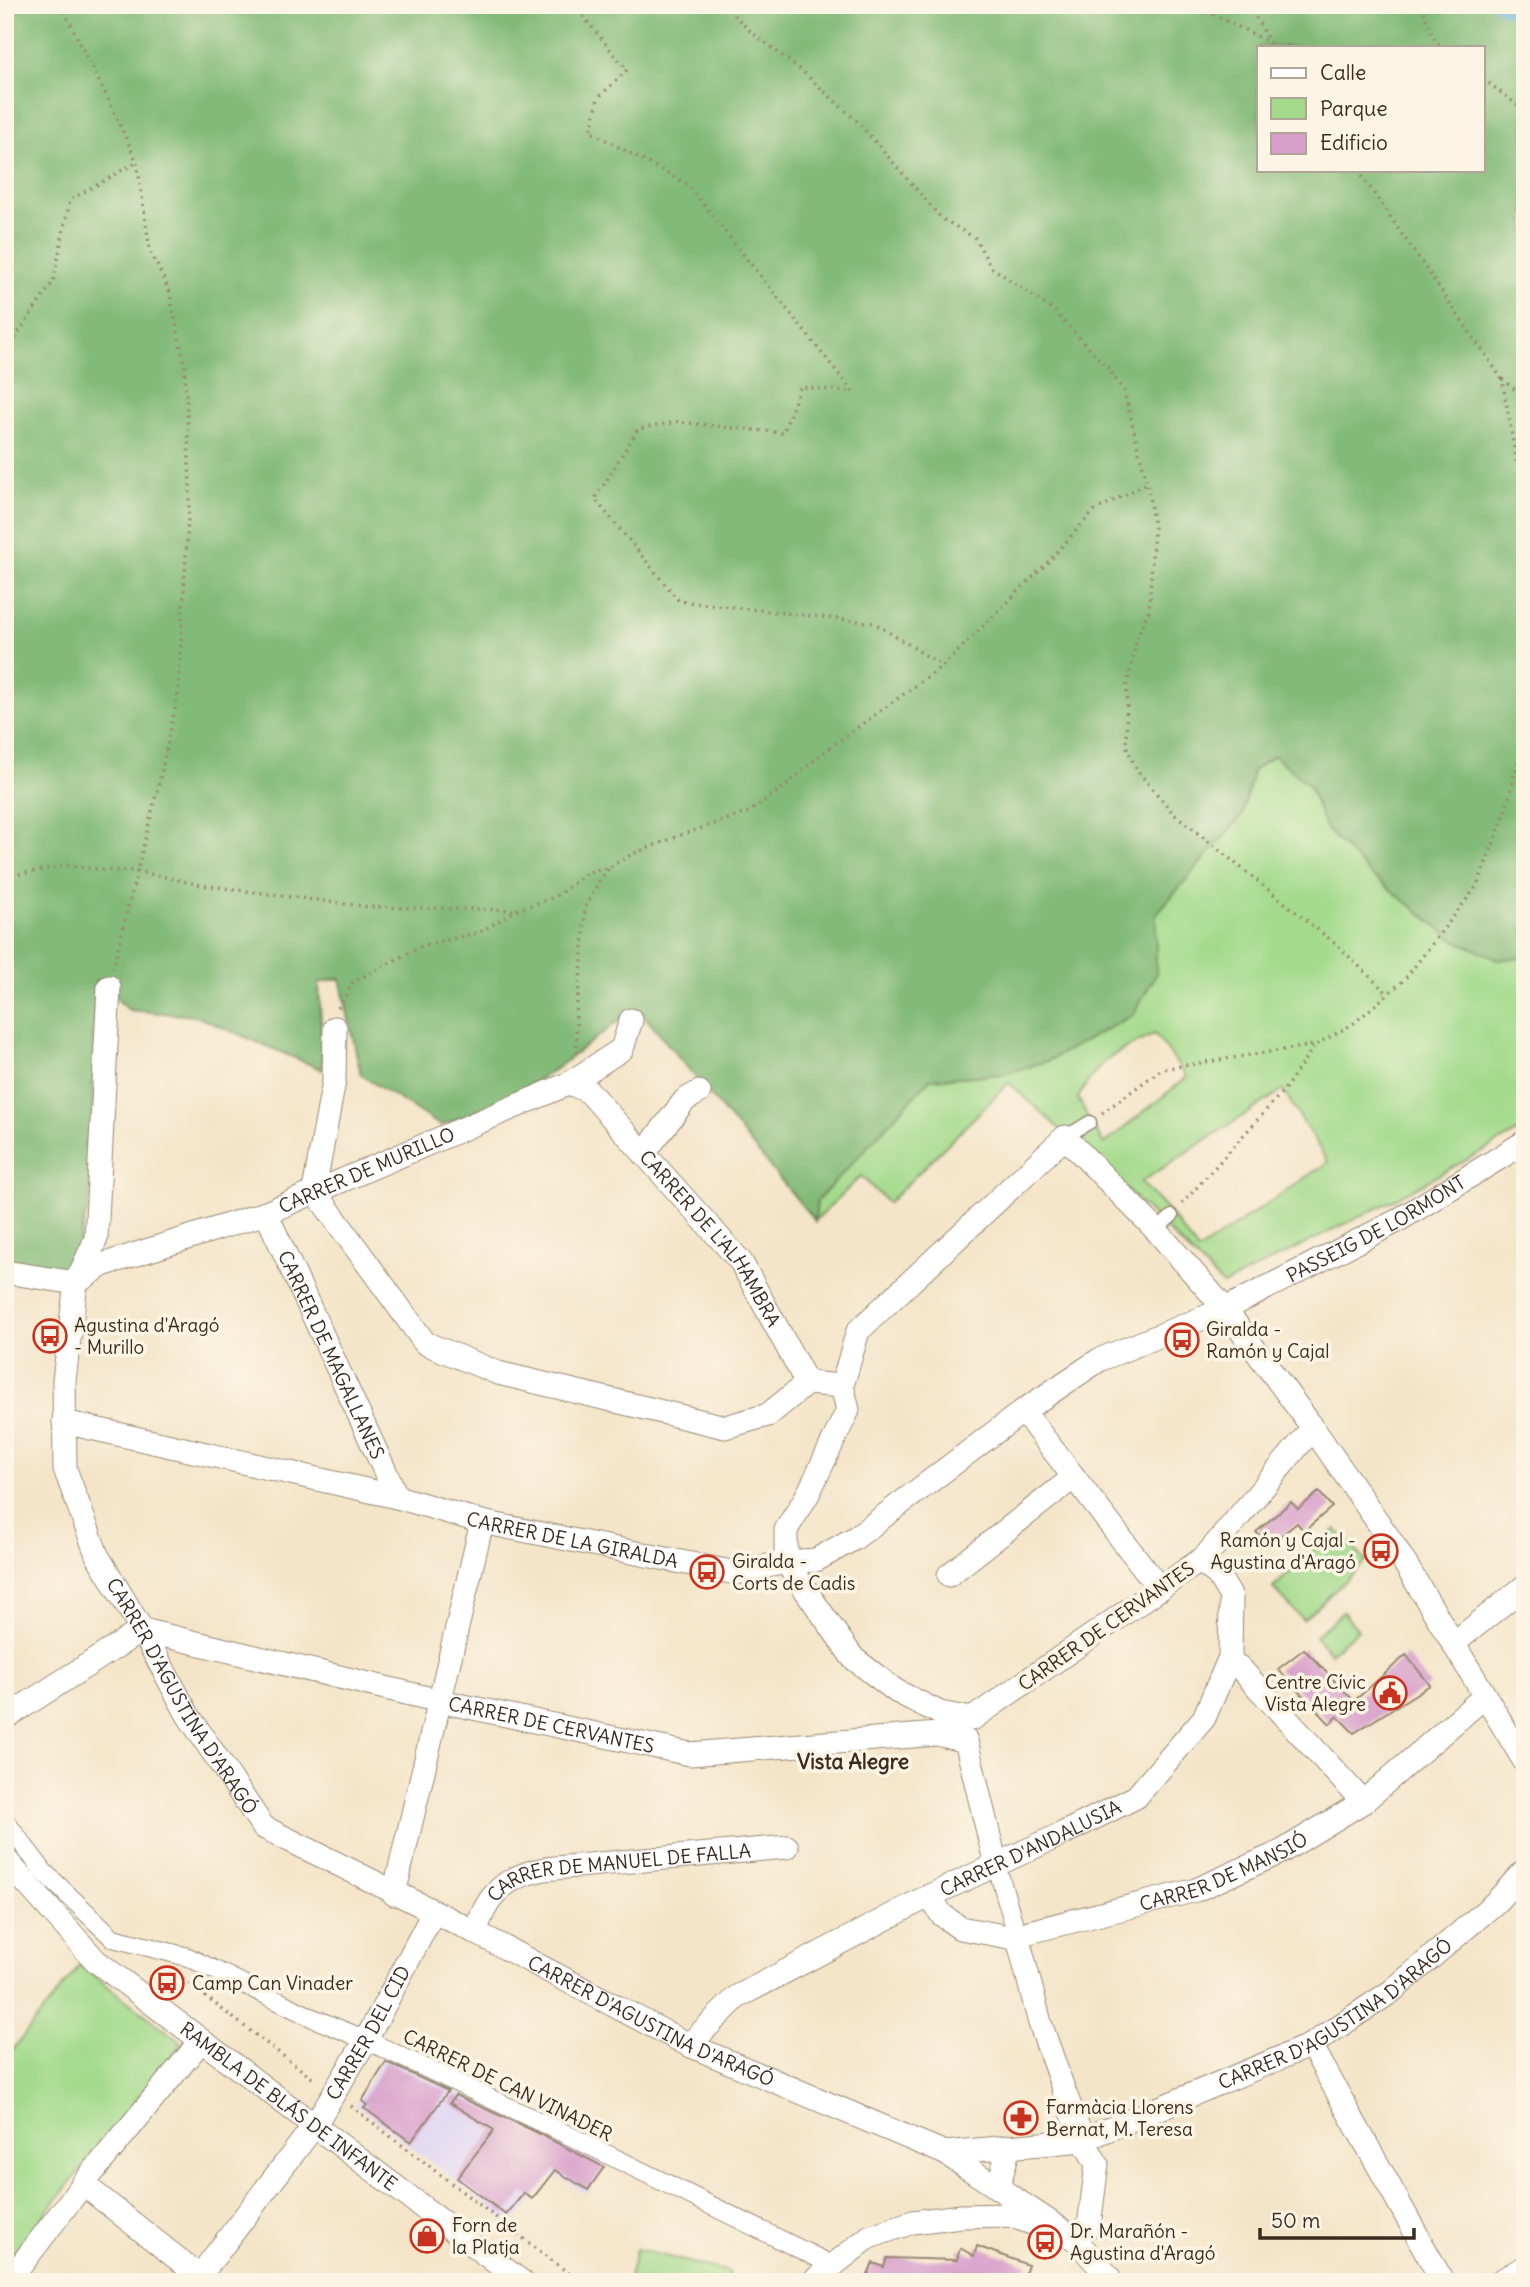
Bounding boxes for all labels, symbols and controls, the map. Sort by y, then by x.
legend [1257,46,1484,172]
text: Calle [1320,59,1366,86]
text: Parque [1320,95,1388,122]
text: Edificio [1320,129,1388,156]
street label: CARRER DE MURILLO [275,1122,458,1218]
street label: CARRER DE L'ALHAMBRA [635,1145,786,1331]
street label: PASSEIG DE LORMONT [1282,1170,1470,1288]
street label: CARRER DE MAGALLANES [273,1247,390,1463]
place label: Agustina d'Aragó - Murillo [74,1313,219,1359]
bus stop icon: Agustina d'Aragó - Murillo [31,1317,69,1355]
place label: Giralda - Ramón y Cajal [1206,1317,1330,1363]
bus stop icon: Giralda - Ramón y Cajal [1163,1321,1201,1359]
street label: CARRER DE LA GIRALDA [464,1506,680,1573]
place label: Ramón y Cajal - Agustina d'Aragó [1211,1528,1356,1574]
bus stop icon: Ramón y Cajal - Agustina d'Aragó [1362,1532,1400,1570]
place label: Giralda - Corts de Cadis [732,1549,855,1595]
bus stop icon: Giralda - Corts de Cadis [688,1553,726,1591]
street label: CARRER DE CERVANTES [1013,1556,1199,1696]
street label: CARRER D'AGUSTINA D'ARAGÓ [102,1574,263,1819]
place label: Centre Cívic Vista Alegre [1265,1670,1366,1716]
public building icon: Centre Cívic Vista Alegre [1371,1674,1409,1712]
street label: CARRER DE CERVANTES [446,1691,656,1758]
district label: Vista Alegre [797,1748,909,1775]
street label: CARRER D'ANDALUSIA [936,1794,1125,1901]
street label: CARRER DE MANSIÓ [1137,1827,1312,1916]
street label: CARRER DE MANUEL DE FALLA [482,1838,752,1906]
street label: CARRER D'AGUSTINA D'ARAGÓ [1214,1933,1457,2094]
street label: CARRER D'AGUSTINA D'ARAGÓ [524,1950,778,2092]
street label: CARRER DEL CID [321,1961,415,2104]
bus stop icon: Camp Can Vinader [148,1964,186,2002]
place label: Camp Can Vinader [192,1971,353,1995]
street label: RAMBLA DE BLÁS DE INFANTE [175,2017,402,2196]
street label: CARRER DE CAN VINADER [399,2024,617,2146]
place label: Farmàcia Llorens Bernat, M. Teresa [1046,2095,1194,2141]
pharmacy icon: Farmàcia Llorens Bernat, M. Teresa [1002,2099,1040,2137]
scale bar [1260,2196,1414,2240]
text: 50 m [1271,2207,1320,2234]
place label: Forn de la Platja [452,2213,520,2259]
shop icon: Forn de la Platja [408,2217,446,2255]
place label: Dr. Marañón - Agustina d'Aragó [1070,2219,1215,2265]
bus stop icon: Dr. Marañón - Agustina d'Aragó [1026,2223,1064,2261]

